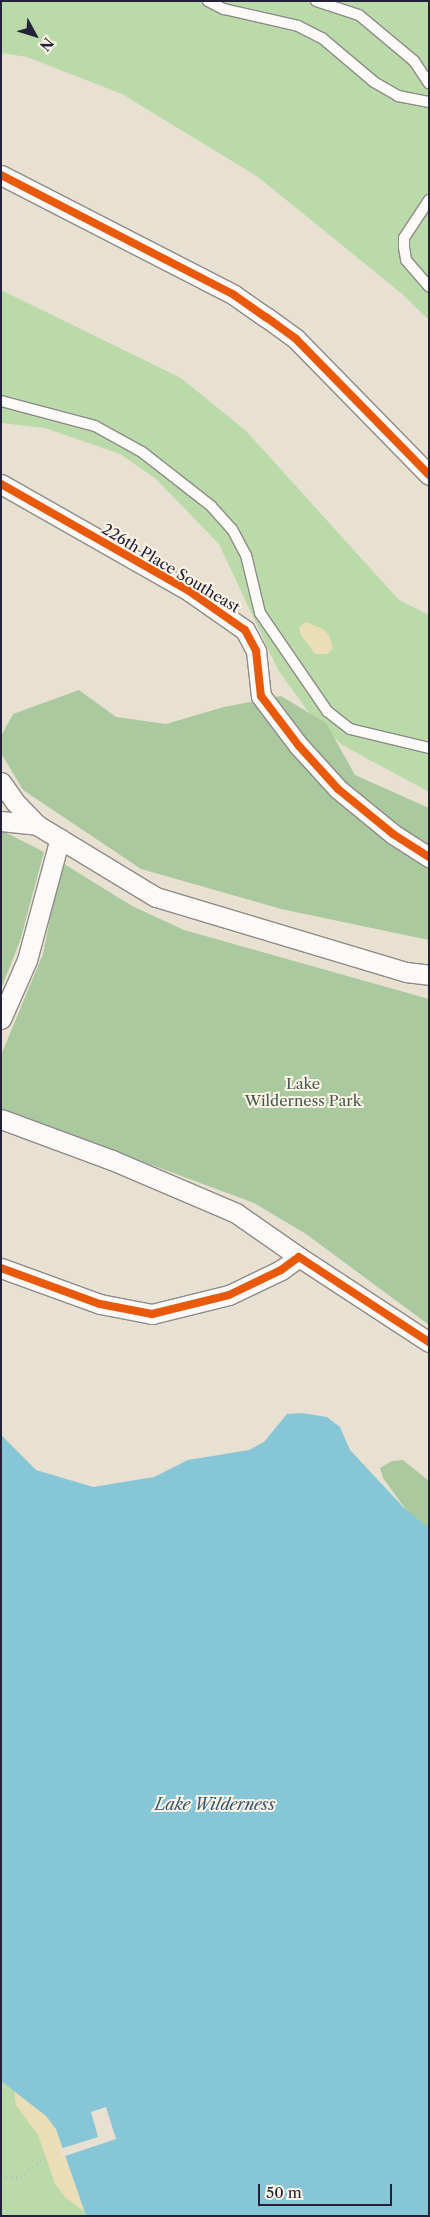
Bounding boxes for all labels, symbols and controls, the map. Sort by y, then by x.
north arrow [10,10,60,60]
text: N [36,34,57,55]
street label: 226th Place Southeast [99,520,243,616]
park label: Lake Wilderness Park [245,1074,361,1109]
water label: Lake Wilderness [155,1794,275,1814]
scale bar [260,2174,394,2206]
text: 50 m [266,2183,302,2202]

